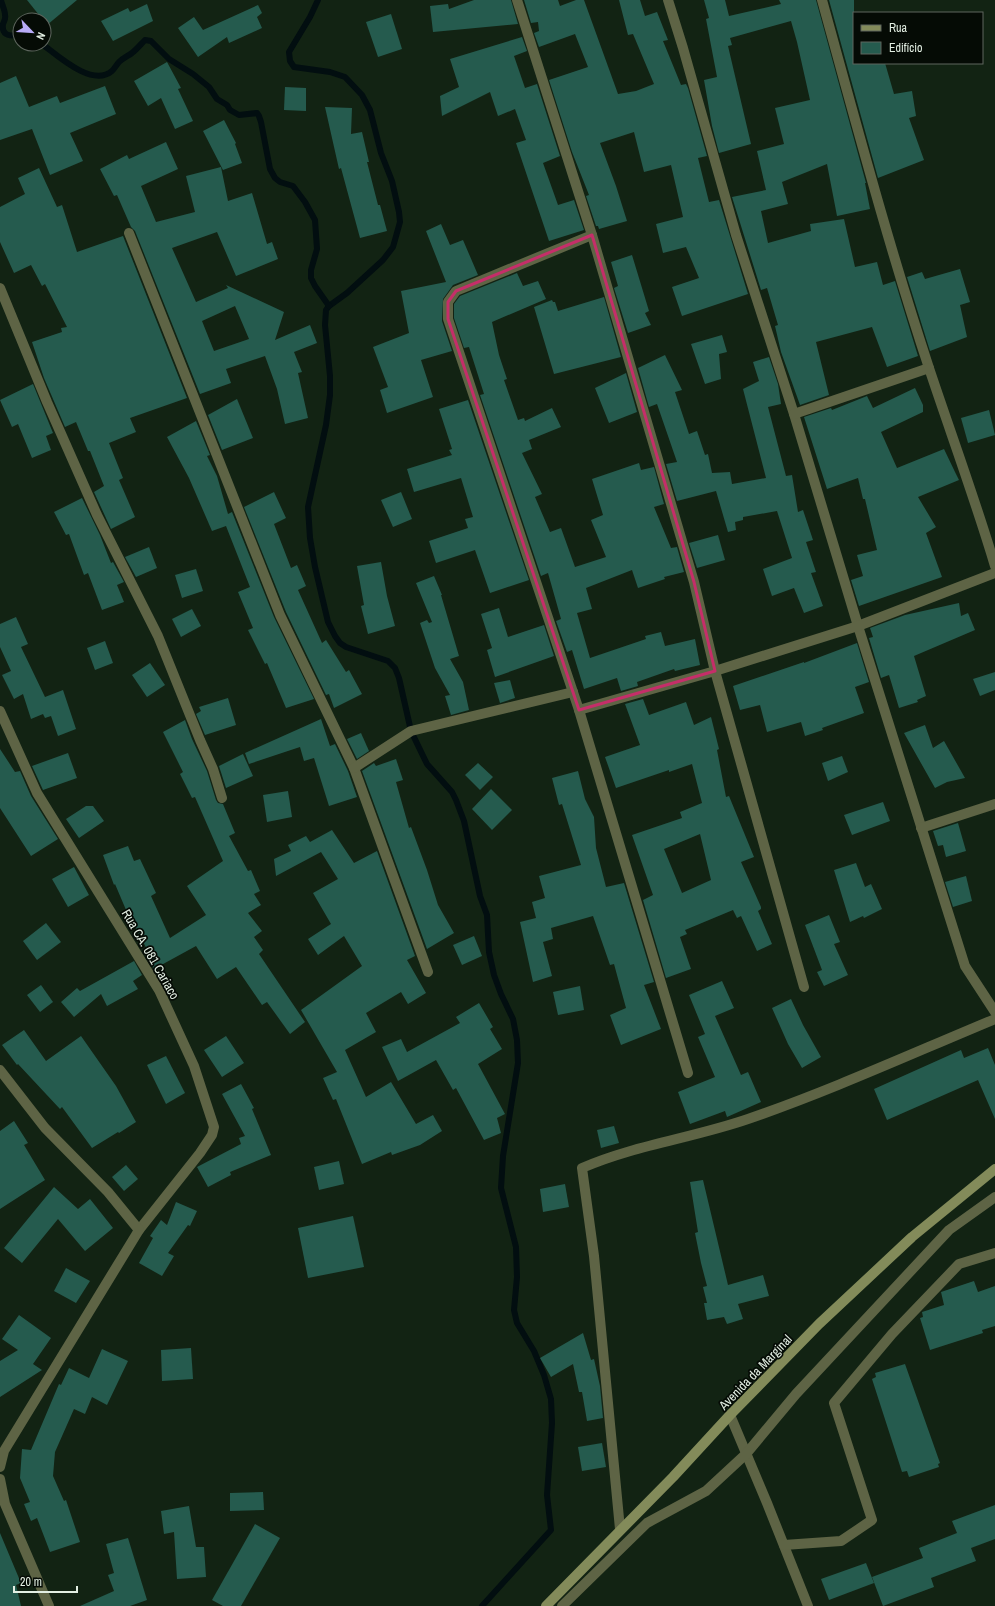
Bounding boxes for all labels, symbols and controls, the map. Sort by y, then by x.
north arrow [12,12,52,52]
legend [853,12,983,64]
text: Rua [889,20,908,36]
text: N [33,30,49,42]
text: Edifício [889,40,922,56]
street label: Rua CA. 081 Cariaco [118,906,183,1002]
street label: Avenida da Marginal [714,1331,796,1414]
scale bar [14,1568,77,1594]
text: 20 m [20,1574,42,1590]

